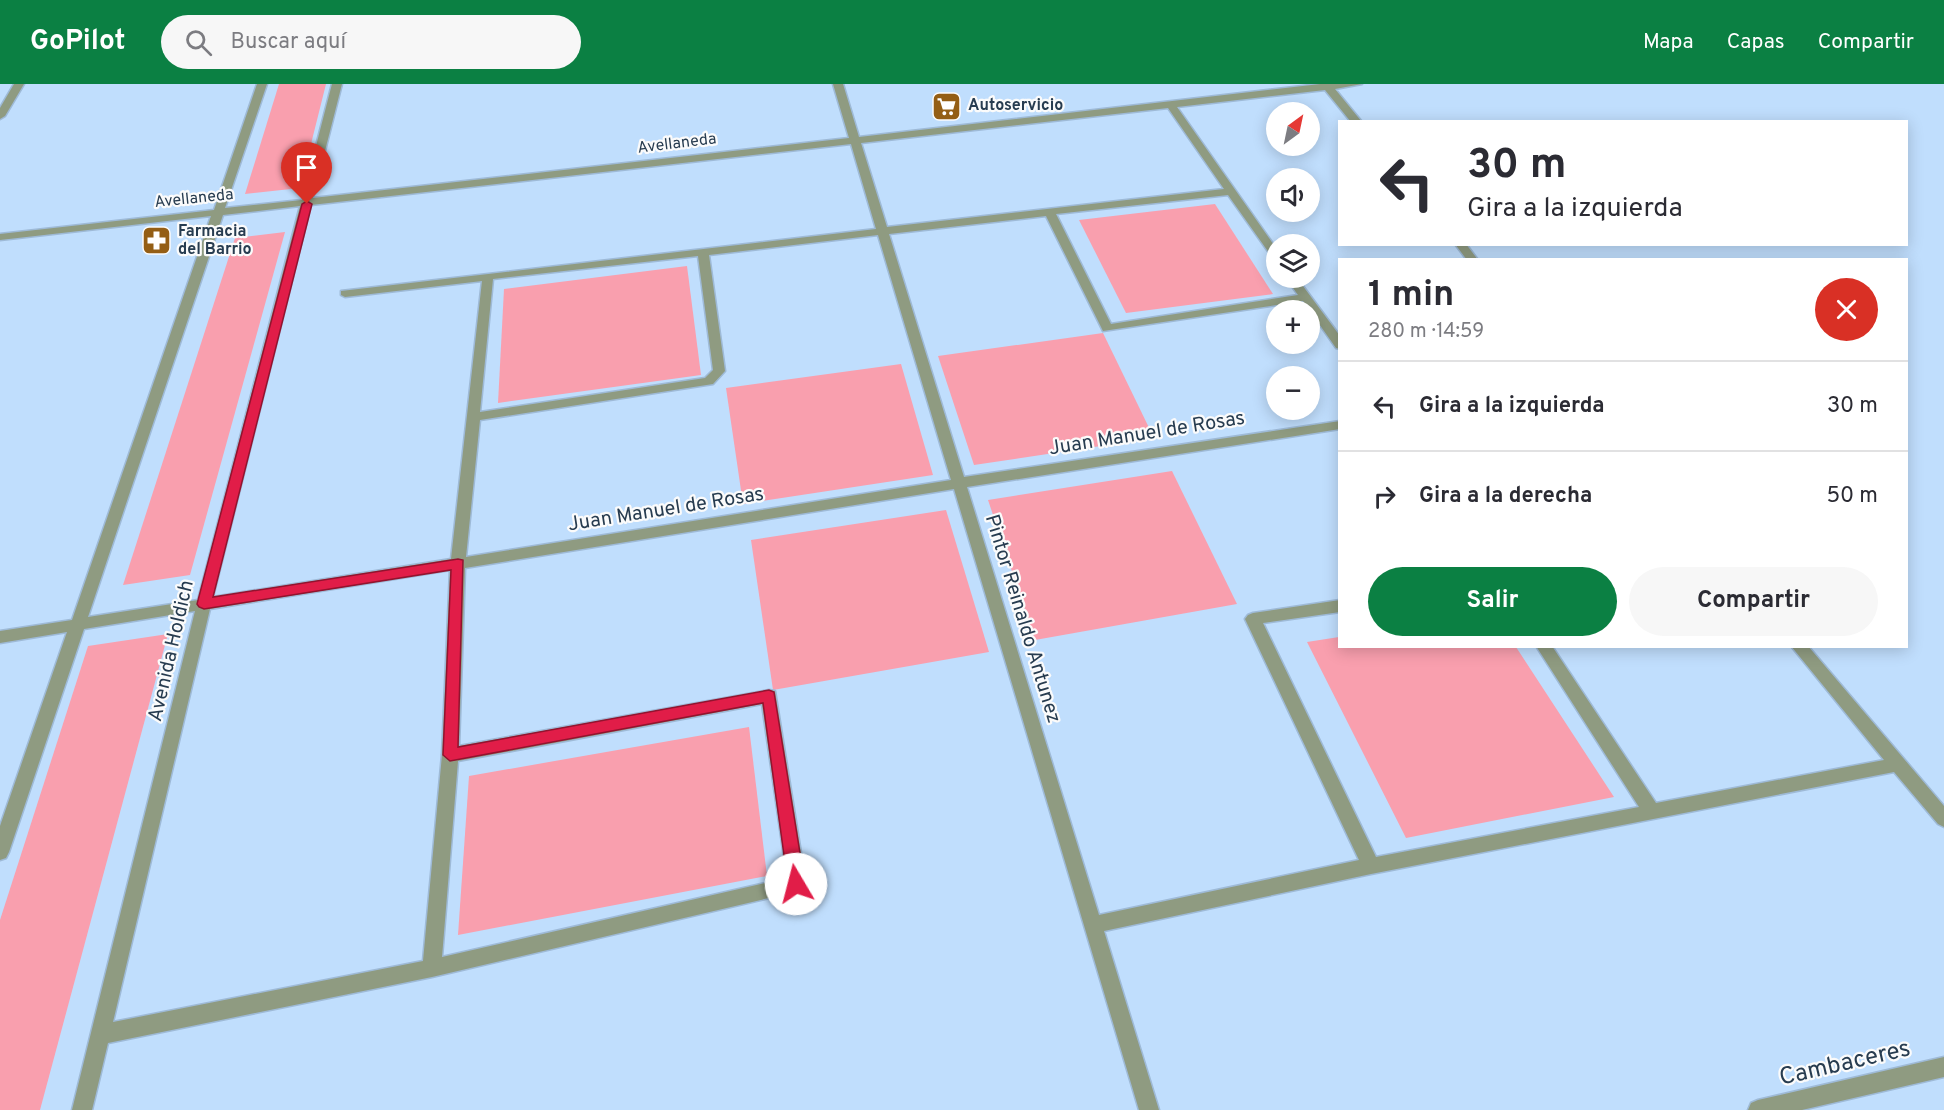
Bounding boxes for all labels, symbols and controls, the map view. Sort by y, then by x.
search box [161,15,581,69]
text: GoPilot [30,24,125,60]
icon: search [182,26,215,59]
text: Buscar aquí [230,29,346,56]
text: Mapa [1643,29,1694,56]
text: Capas [1727,29,1785,56]
text: Compartir [1818,29,1914,56]
supermarket icon: Autoservicio [931,90,963,122]
place label: Autoservicio [968,96,1063,116]
north arrow [1266,102,1320,156]
map controls [1266,102,1320,420]
street label: Avellaneda [636,129,718,159]
text: 30 m [1467,140,1566,193]
pin [281,142,332,204]
icon: left [1368,144,1446,222]
icon: arrive [290,151,323,184]
button: sound [1266,168,1320,222]
street label: Avellaneda [154,185,234,213]
text: Gira a la izquierda [1467,192,1683,226]
place label: Farmacia del Barrio [178,222,252,260]
pharmacy icon: Farmacia del Barrio [141,225,173,257]
button: layers [1266,234,1320,288]
text: 1 min [1368,273,1454,319]
button: close [1815,278,1878,341]
button: + [1266,300,1320,354]
text: 280 m · 14:59 [1368,319,1484,345]
button: − [1266,366,1320,420]
icon: left [1368,390,1401,423]
text: Gira a la izquierda [1419,393,1605,420]
text: 30 m [1827,393,1878,420]
street label: Juan Manuel de Rosas [1047,406,1247,462]
icon: right [1368,480,1401,513]
street label: Juan Manuel de Rosas [566,482,766,538]
text: Gira a la derecha [1419,483,1592,510]
text: 50 m [1826,483,1878,510]
street label: Pintor Reinaldo Antunez [978,512,1066,726]
button: Salir [1368,567,1617,636]
button: Compartir [1629,567,1878,636]
street label: Avenida Holdich [143,578,201,724]
position arrow [764,852,828,916]
street label: Cambaceres [1777,1034,1913,1094]

